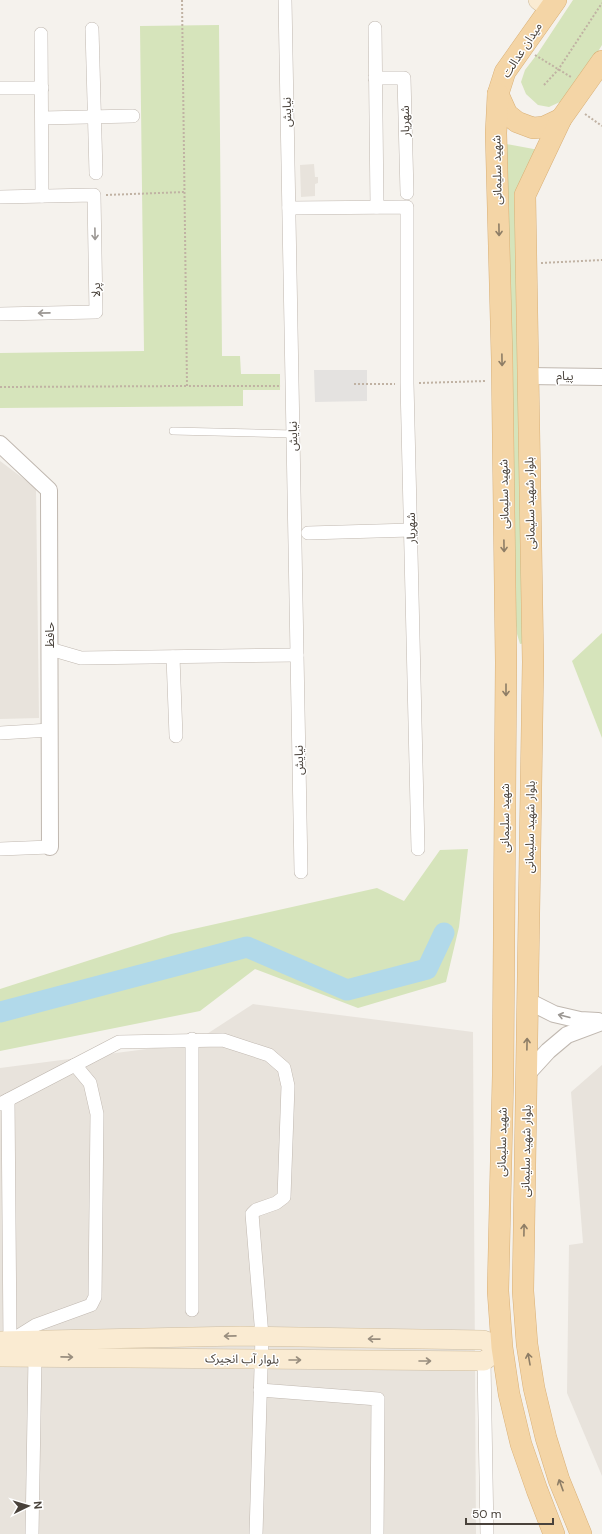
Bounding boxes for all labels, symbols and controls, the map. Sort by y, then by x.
street label: میدان عدالت [498,19,546,81]
street label: نیایش [279,97,295,127]
street label: شهریار [397,105,413,138]
street label: شهید سلیمانی [488,135,506,205]
one-way arrow [495,223,503,236]
one-way arrow [91,227,99,240]
street label: پرلا [88,282,104,298]
one-way arrow [38,310,51,317]
one-way arrow [498,353,506,366]
street label: پیام [556,368,574,385]
street label: نیایش [285,421,301,451]
street label: بلوار شهید سلیمانی [521,457,539,549]
street label: شهید سلیمانی [495,459,513,529]
street label: شهریار [403,512,419,545]
one-way arrow [500,539,508,552]
street label: حافظ [42,622,58,648]
one-way arrow [502,683,510,696]
street label: نیایش [291,745,307,775]
street label: بلوار شهید سلیمانی [521,781,539,873]
street label: شهید سلیمانی [497,783,513,853]
one-way arrow [557,1012,570,1020]
one-way arrow [523,1038,531,1051]
street label: بلوار شهید سلیمانی [517,1105,535,1197]
street label: شهید سلیمانی [493,1107,511,1177]
one-way arrow [521,1224,528,1237]
one-way arrow [224,1332,237,1340]
one-way arrow [368,1335,381,1343]
street label: بلوار آب انجیرک [205,1350,279,1368]
one-way arrow [60,1353,73,1361]
one-way arrow [525,1353,533,1366]
one-way arrow [288,1356,301,1364]
one-way arrow [418,1357,431,1365]
one-way arrow [556,1480,564,1492]
north arrow [8,1486,48,1526]
scale bar [466,1500,553,1526]
text: N [31,1501,45,1510]
text: 50 m [472,1506,501,1522]

